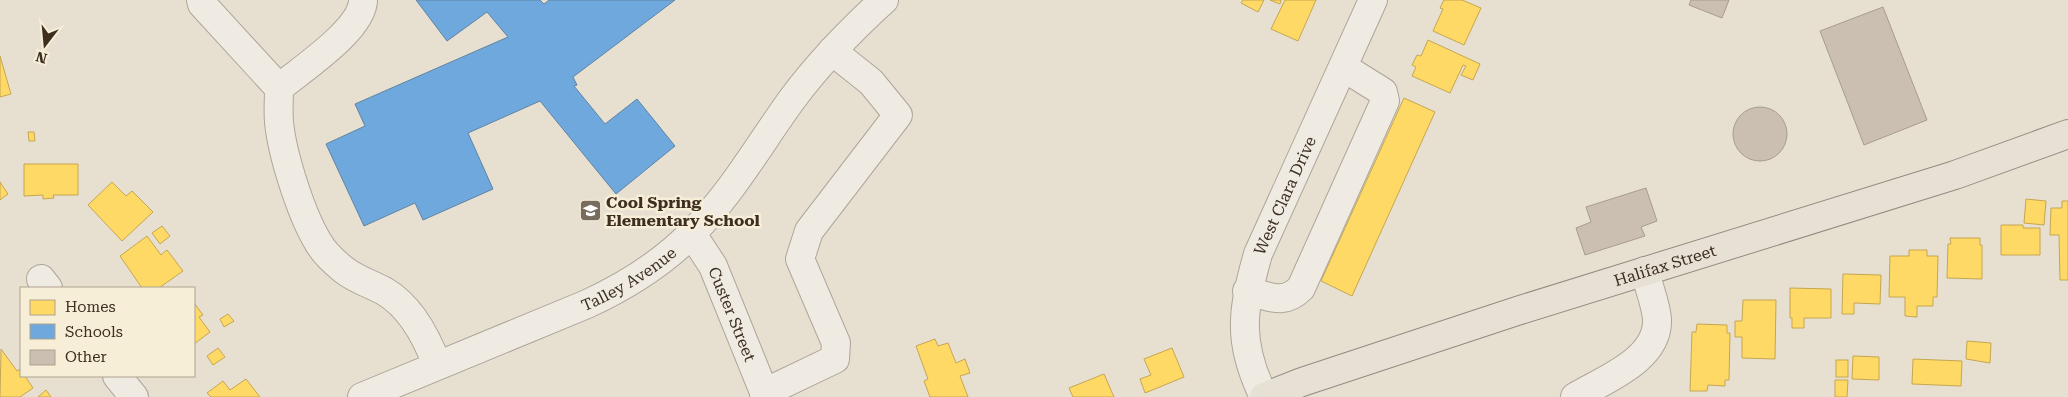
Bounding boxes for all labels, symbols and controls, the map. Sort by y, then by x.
north arrow [20,20,70,70]
text: N [34,48,49,67]
street label: West Clara Drive [1249,133,1320,258]
place label: Cool Spring Elementary School [606,193,761,230]
school or university icon: Cool Spring Elementary School [578,199,602,223]
street label: Halifax Street [1611,240,1718,290]
street label: Talley Avenue [578,243,680,315]
street label: Custer Street [705,264,760,364]
legend [20,287,195,377]
text: Homes [65,298,116,316]
text: Schools [65,323,123,341]
text: Other [65,348,107,366]

